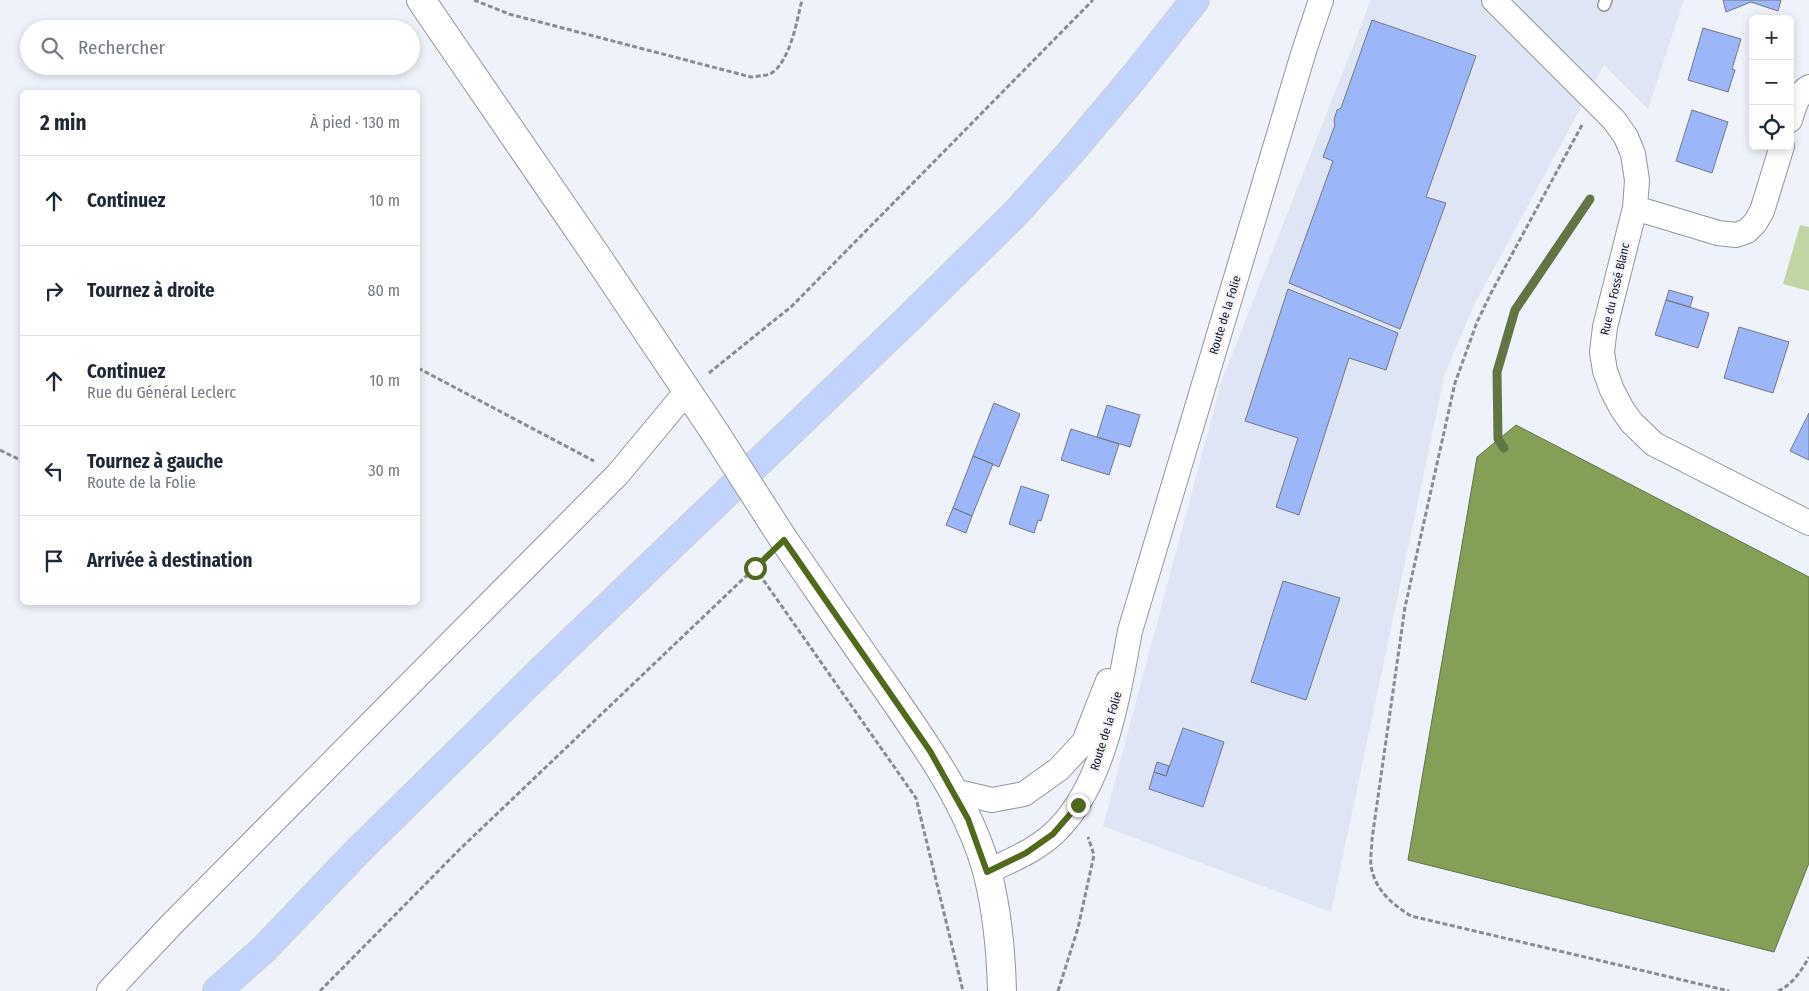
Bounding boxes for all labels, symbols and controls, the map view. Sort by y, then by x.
map controls [1749,15,1794,150]
button: + [1749,15,1794,60]
search box [20,20,420,75]
icon: search [38,34,66,62]
text: Rechercher [78,36,165,59]
button: − [1749,60,1794,105]
button: locate [1749,105,1794,150]
text: 2 min [40,110,87,136]
text: À pied · 130 m [310,113,400,132]
icon: ahead [40,187,68,215]
text: Continuez [87,189,166,212]
text: 10 m [369,191,400,210]
street label: Rue du Fossé Blanc [1598,242,1632,336]
street label: Route de la Folie [1206,274,1244,356]
icon: right [40,277,68,305]
text: Tournez à droite [87,279,215,302]
text: 80 m [368,281,400,300]
text: Continuez [87,360,166,383]
icon: ahead [40,367,68,395]
text: 10 m [369,371,400,390]
text: Rue du Général Leclerc [87,383,236,402]
text: Tournez à gauche [87,450,223,473]
icon: left [40,457,68,485]
text: 30 m [368,461,400,480]
text: Route de la Folie [87,473,196,492]
icon: arrive [40,547,68,575]
text: Arrivée à destination [87,549,253,572]
route start [744,557,767,580]
street label: Route de la Folie [1087,690,1125,772]
route end [1067,794,1090,817]

